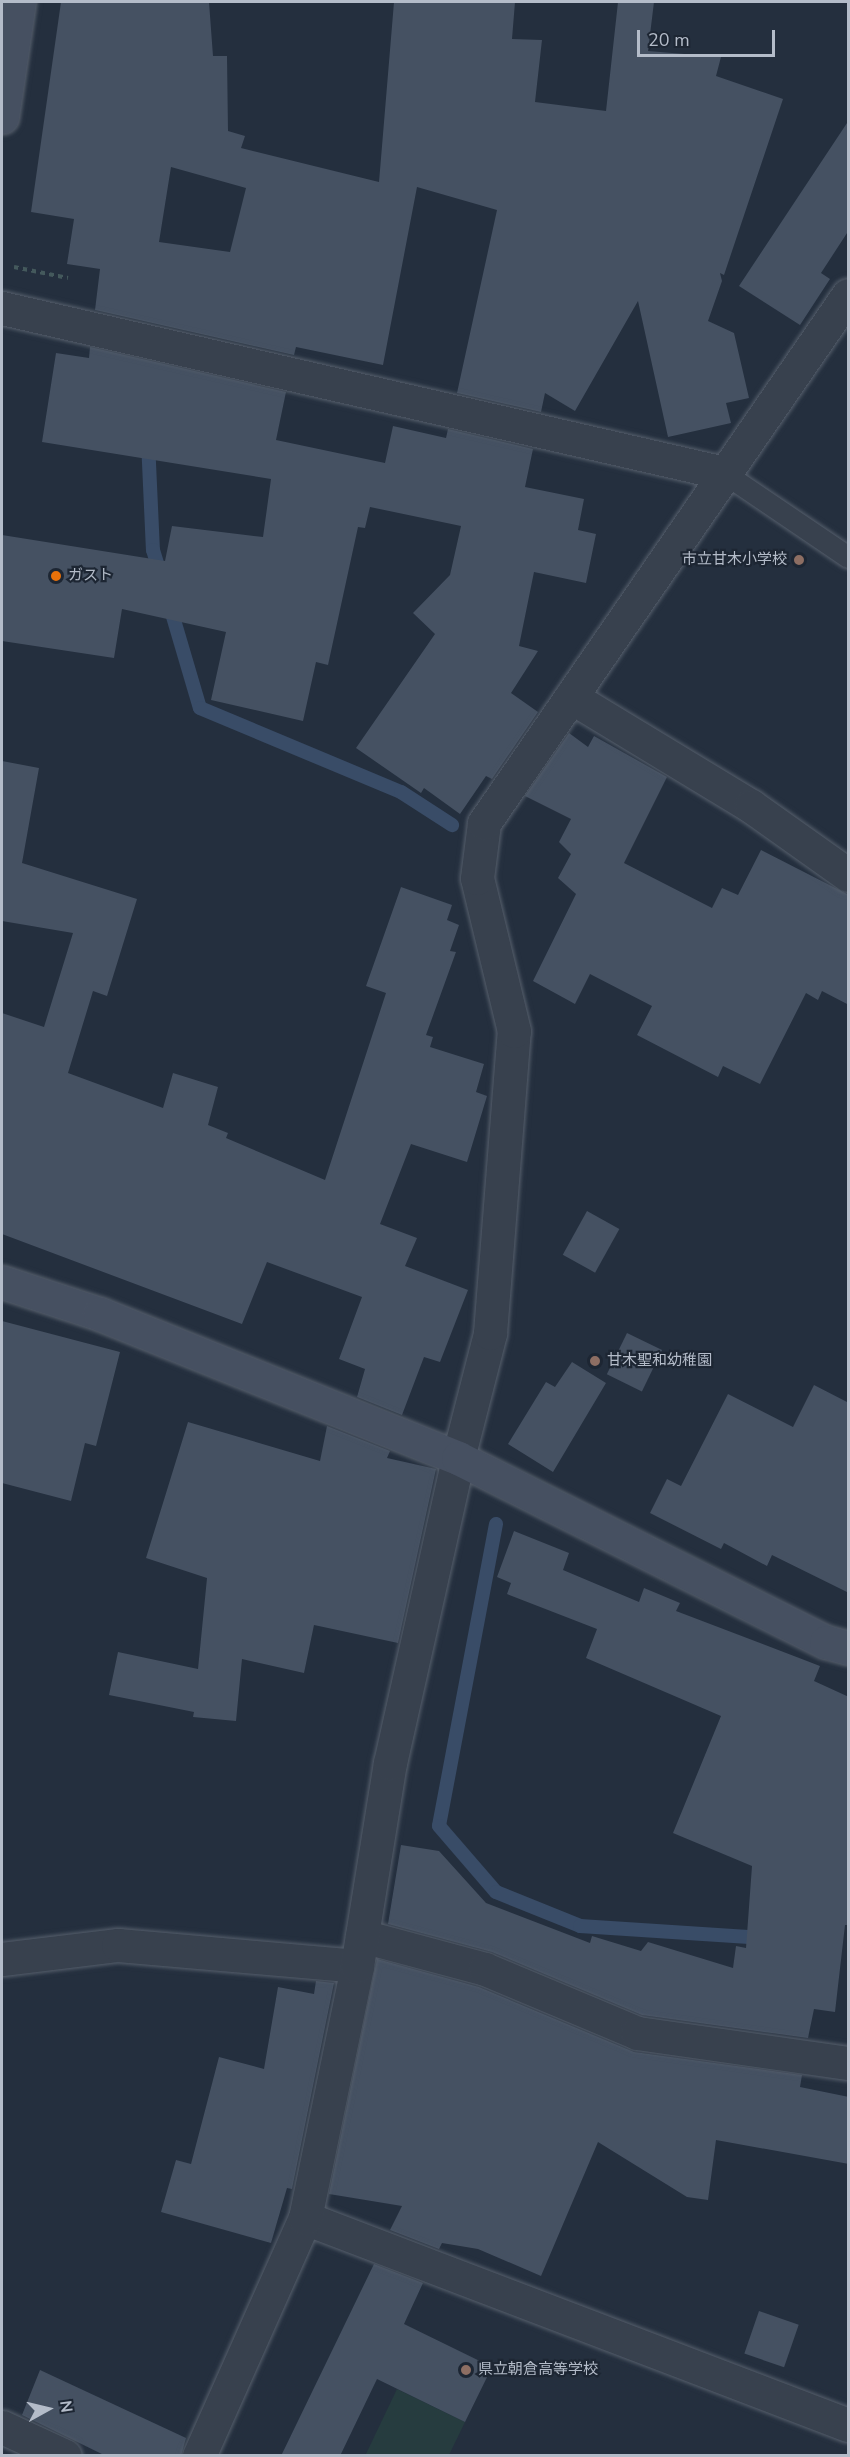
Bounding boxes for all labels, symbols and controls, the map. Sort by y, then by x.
scale bar [640,18,778,56]
text: 20 m [648,28,690,52]
place label: 市立甘木小学校 [682,551,787,569]
marker: 市立甘木小学校 [792,553,806,567]
place label: ガスト [68,567,113,585]
marker: ガスト [49,569,63,583]
place label: 甘木聖和幼稚園 [607,1352,712,1370]
marker: 甘木聖和幼稚園 [588,1354,602,1368]
place label: 県立朝倉高等学校 [478,2361,598,2379]
marker: 県立朝倉高等学校 [459,2363,473,2377]
north arrow [18,2379,78,2439]
text: N [54,2399,78,2414]

